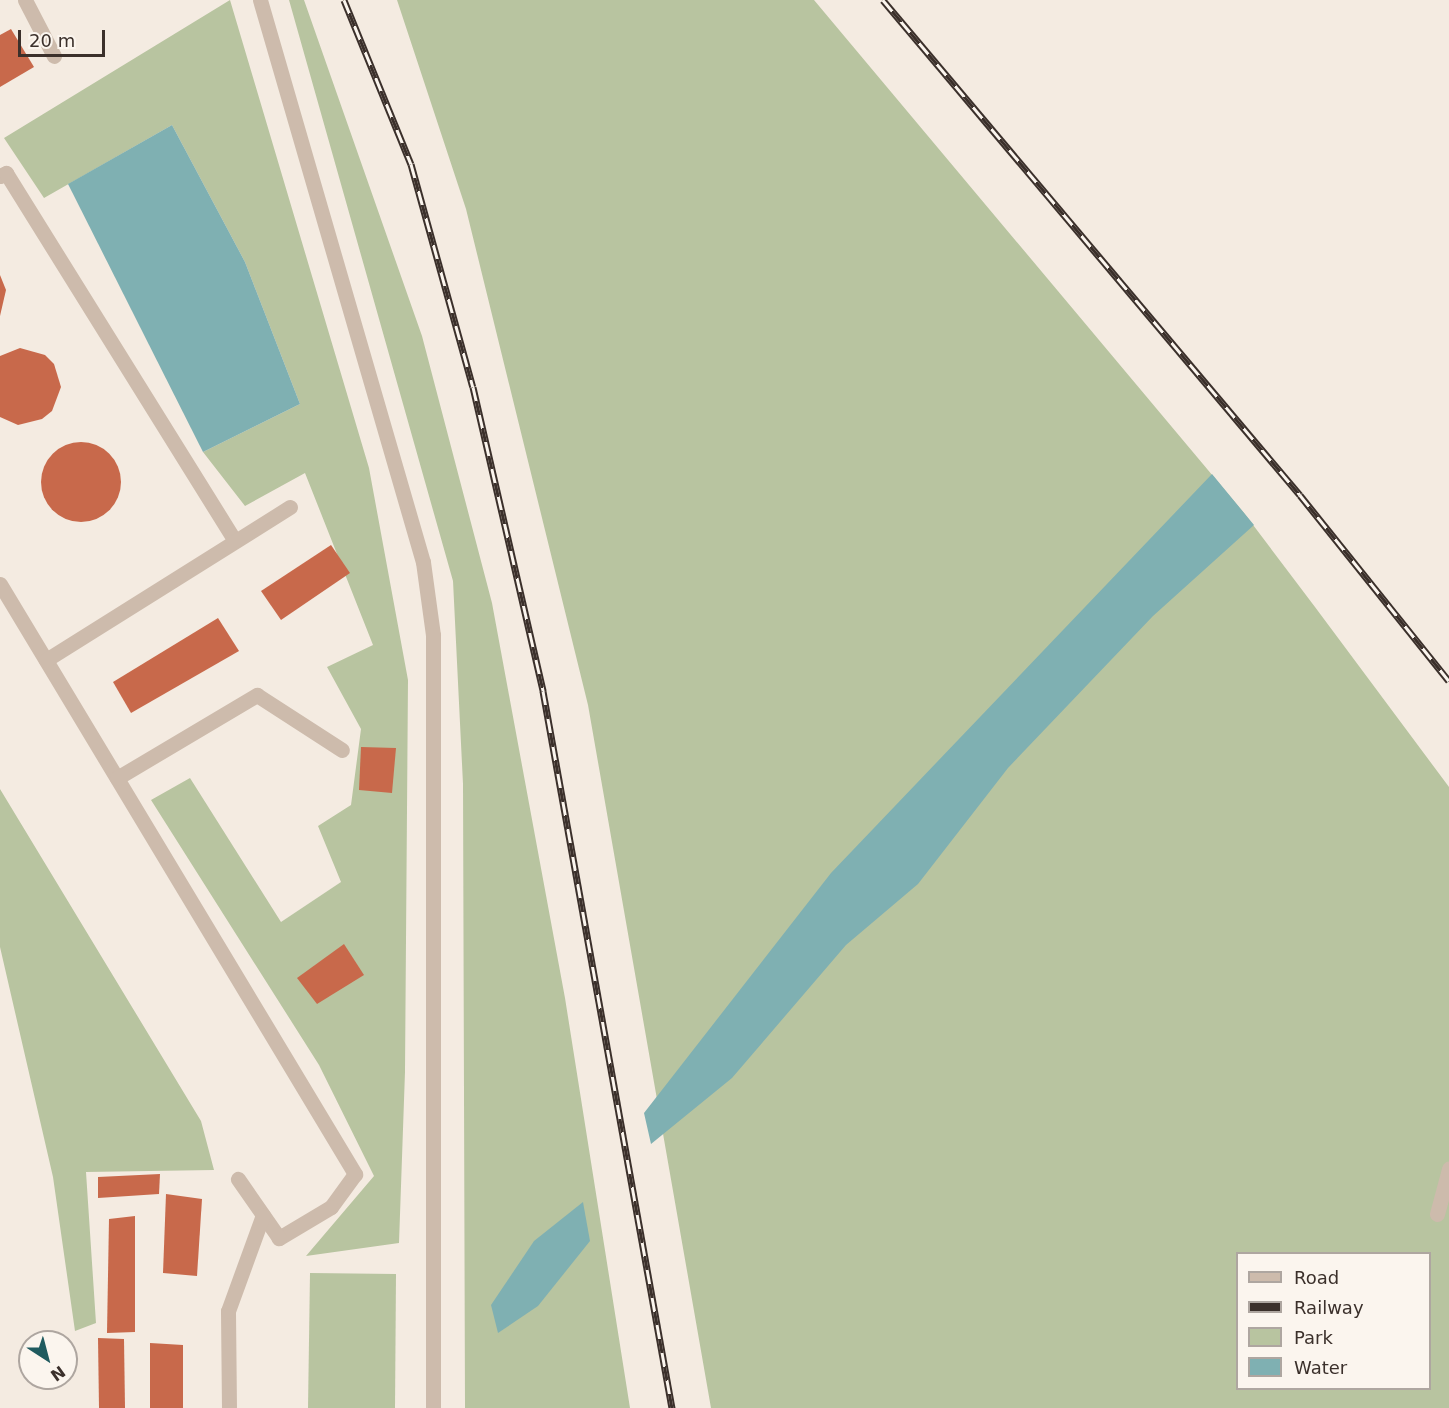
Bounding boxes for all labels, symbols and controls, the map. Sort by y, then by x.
scale bar [21,18,108,56]
text: 20 m [29,30,75,51]
legend [1236,1252,1431,1390]
text: Road [1294,1267,1339,1288]
text: Railway [1294,1297,1364,1318]
text: Park [1294,1327,1333,1348]
north arrow [18,1330,78,1390]
text: Water [1294,1357,1347,1378]
text: N [47,1362,69,1385]

